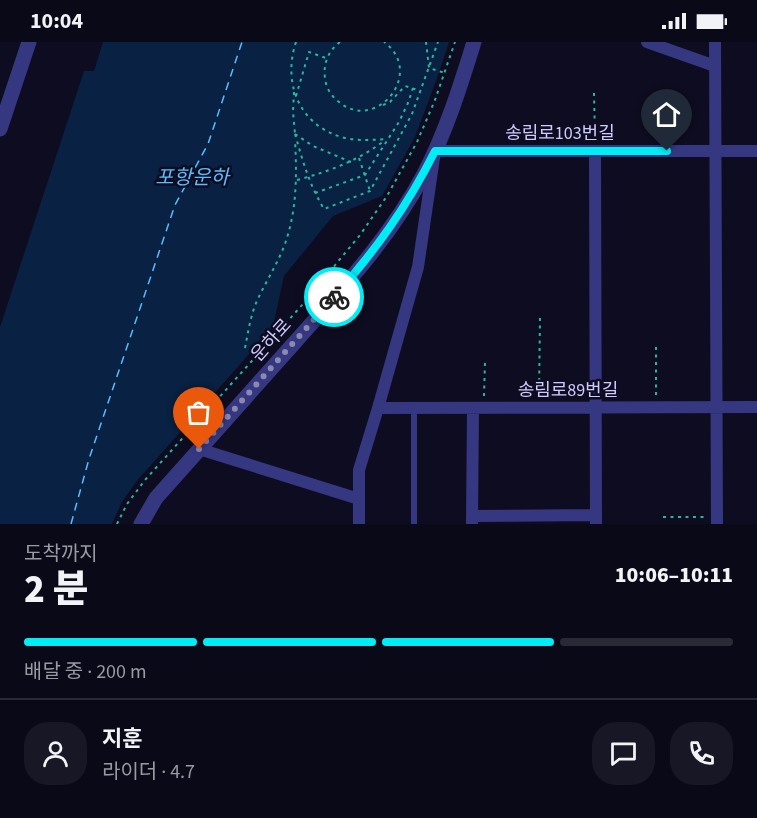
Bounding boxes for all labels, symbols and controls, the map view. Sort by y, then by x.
text: 10:04 [30,5,83,37]
pin [641,89,692,151]
icon: home [650,98,683,131]
street label: 송림로103번길 [505,121,615,146]
water label: 포항운하 [155,164,231,192]
courier [304,267,364,327]
icon: bike [318,281,351,314]
street label: 운하로 [245,314,297,367]
street label: 송림로89번길 [518,378,618,403]
pin [173,387,224,449]
icon: bag [182,396,215,429]
text: 도착까지 [24,540,98,568]
text: 10:06–10:11 [615,559,733,591]
text: 2 분 [24,562,89,618]
text: 배달 중 · 200 m [24,658,147,686]
button: person [24,722,87,785]
button: chat [592,722,655,785]
button: phone [670,722,733,785]
text: 지훈 [102,723,142,755]
text: 라이더 · 4.7 [102,758,195,786]

